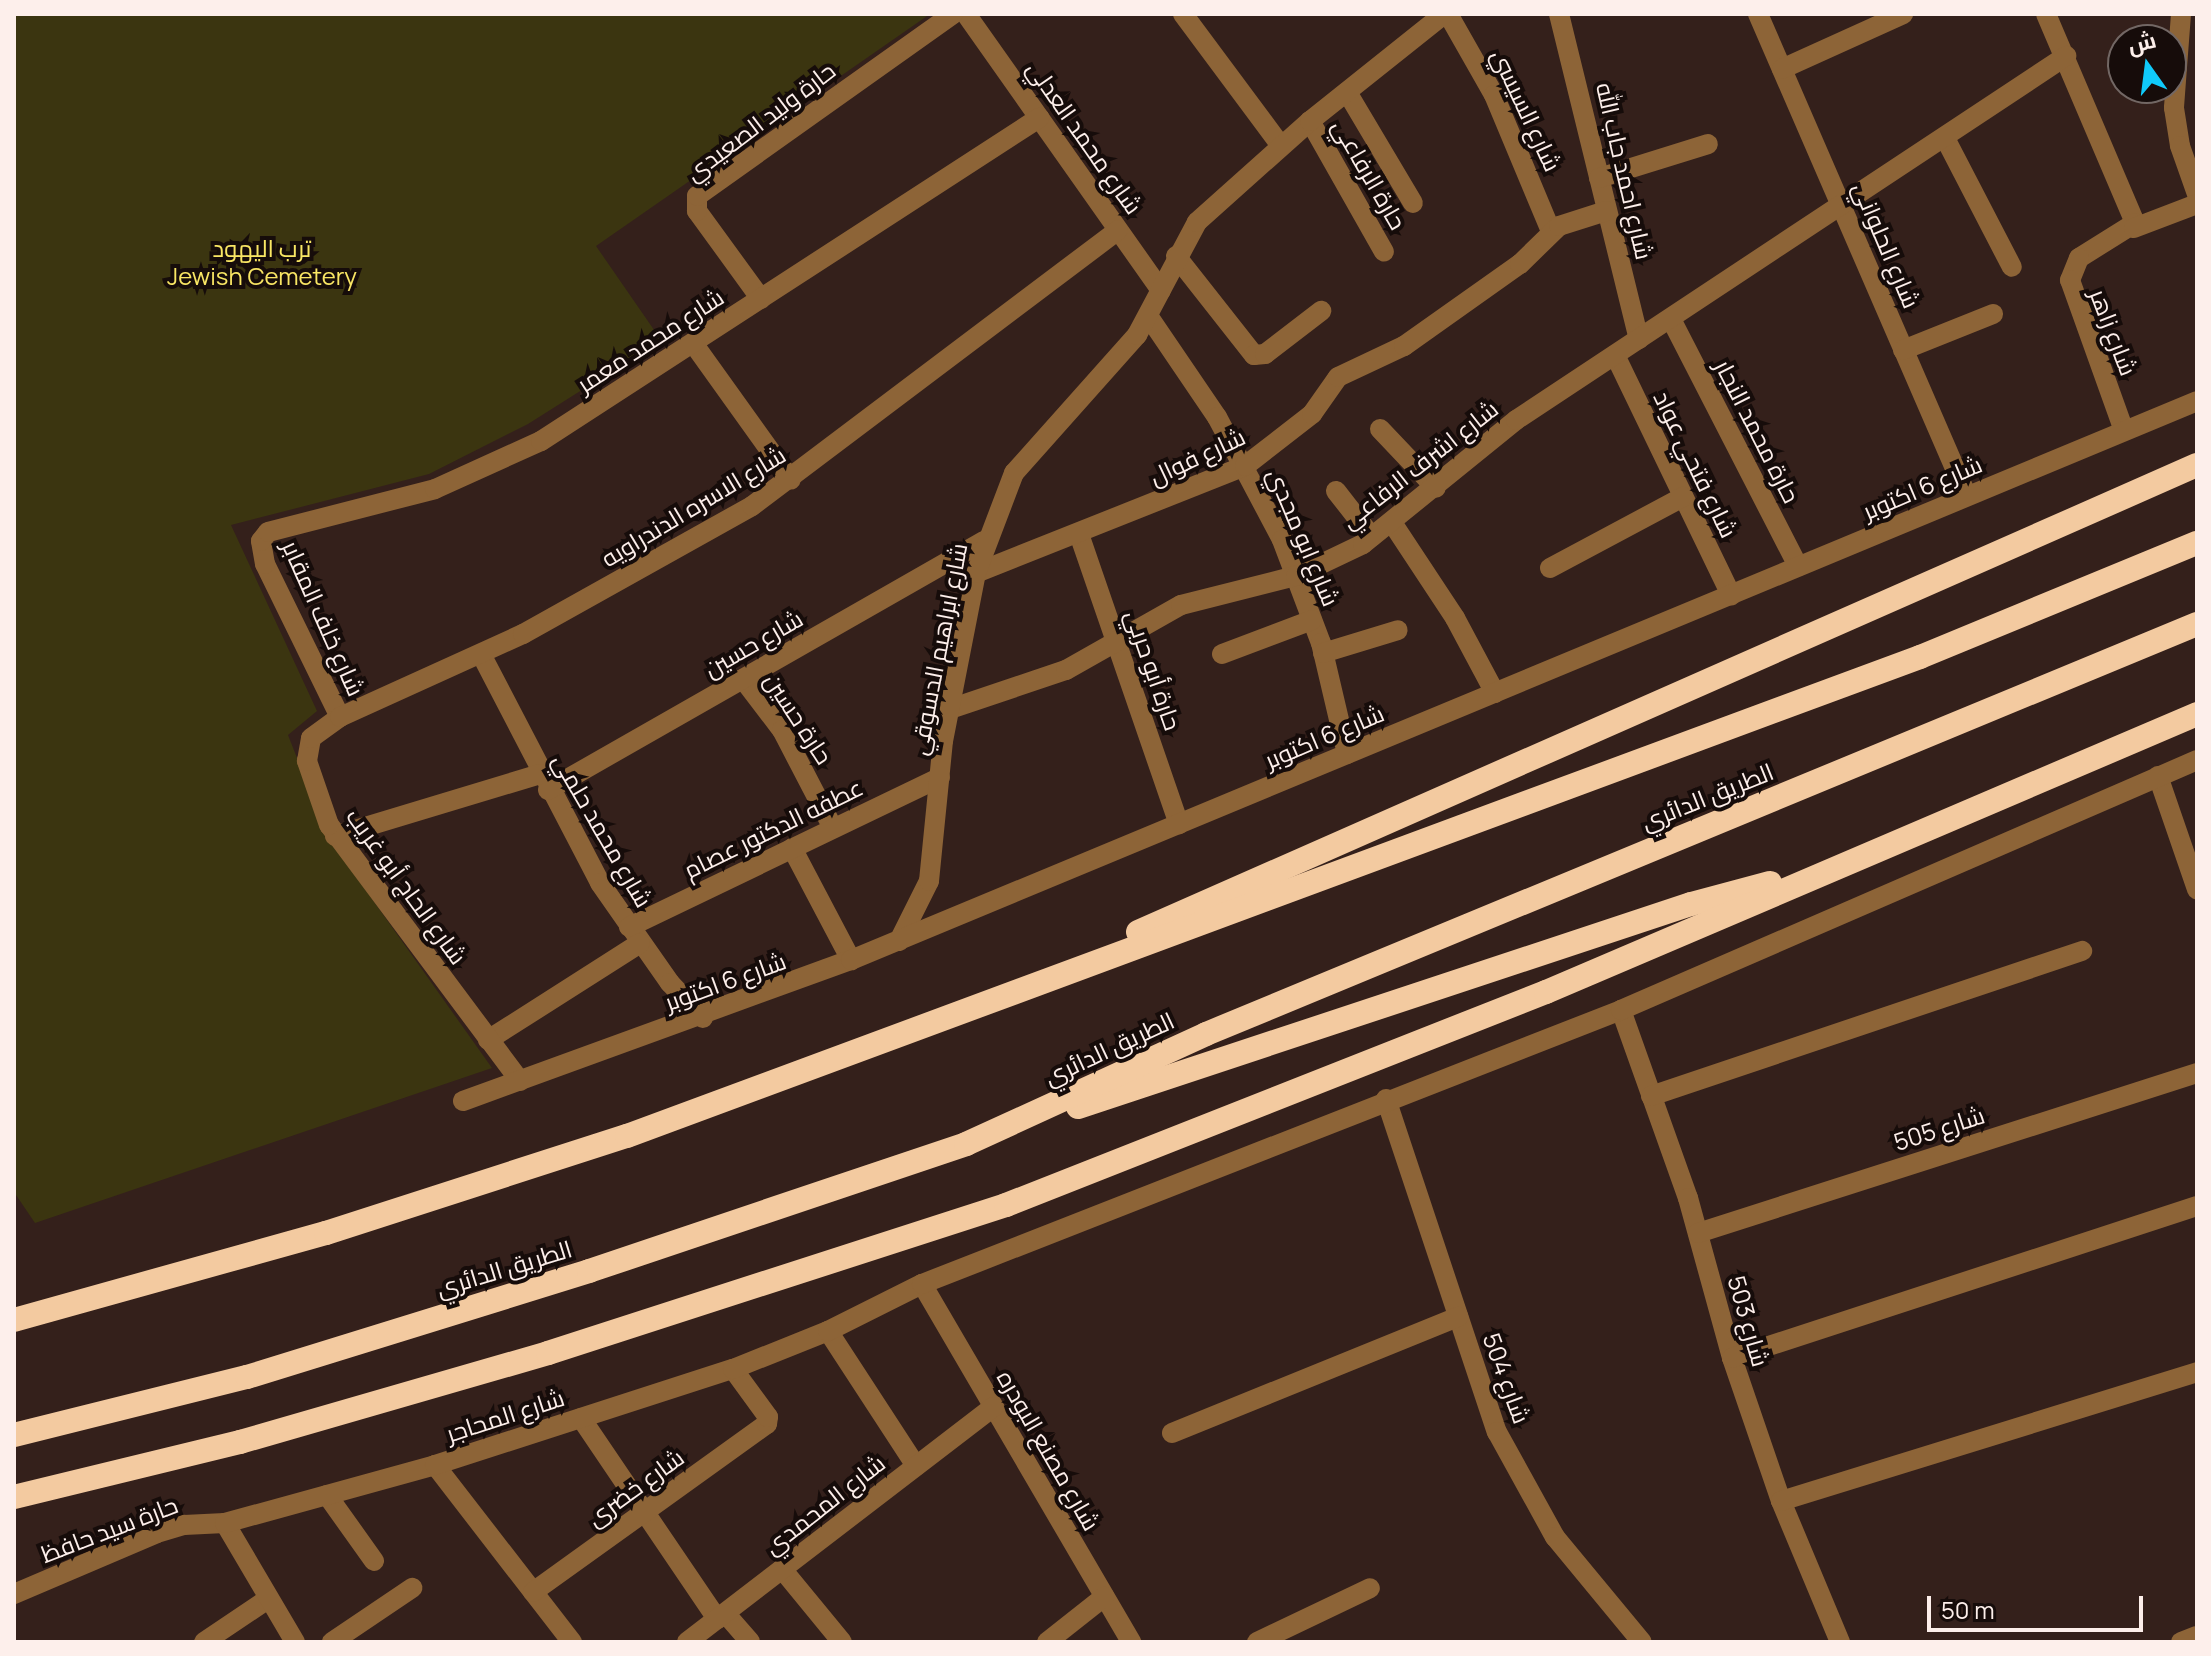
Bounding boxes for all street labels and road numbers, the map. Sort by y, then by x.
street label: شارع السيسي [1486,44,1568,176]
street label: حارة وليد الصعيدي [679,55,841,187]
street label: شارع محمد العدلي [1021,55,1149,219]
street label: شارع احمد جاب الله [1591,80,1659,262]
street label: حارة الرفاعي [1327,114,1413,234]
street label: شارع الحلواني [1848,178,1926,312]
street label: شارع محمد معمر [571,282,729,398]
street label: شارع زاهر [2084,285,2144,379]
street label: حارة محمد النجار [1709,354,1807,508]
street label: شارع فتحي عواد [1648,386,1744,542]
street label: شارع اشرف الرفاعي [1335,394,1503,534]
street label: شارع فوال [1145,421,1249,491]
street label: شارع الاسره الدندراويه [596,440,790,572]
street label: شارع 6 اكتوبر [1858,449,1986,525]
street label: شارع ابو مجدي [1262,464,1346,610]
street label: شارع خلف المقابر [277,536,371,700]
street label: شارع ابراهيم الدسوقي [903,541,973,757]
street label: شارع حسين [699,603,807,683]
street label: حارة أبو حربي [1120,606,1188,734]
street label: حارة حسين [759,667,839,769]
street label: شارع 6 اكتوبر [1260,698,1388,774]
street label: شارع محمد حلمي [547,748,659,912]
street label: الطريق الدائري [1637,756,1777,836]
street label: عطفه الدكتور عصام [679,772,867,884]
street label: شارع الحاج أبو غريب [341,803,473,969]
street label: شارع 6 اكتوبر [660,946,790,1016]
street label: الطريق الدائري [1039,1005,1179,1091]
street label: شارع 505 [1890,1100,1988,1156]
street label: الطريق الدائري [433,1234,575,1302]
street label: شارع 503 [1722,1272,1776,1370]
street label: شارع 504 [1477,1329,1537,1427]
street label: شارع مصنع البودره [992,1365,1106,1535]
street label: شارع المحاجر [442,1382,568,1448]
street label: شارع خضرى [581,1442,689,1532]
street label: شارع المحمدي [758,1448,890,1560]
street label: حارة سيد حافظ [37,1490,181,1568]

